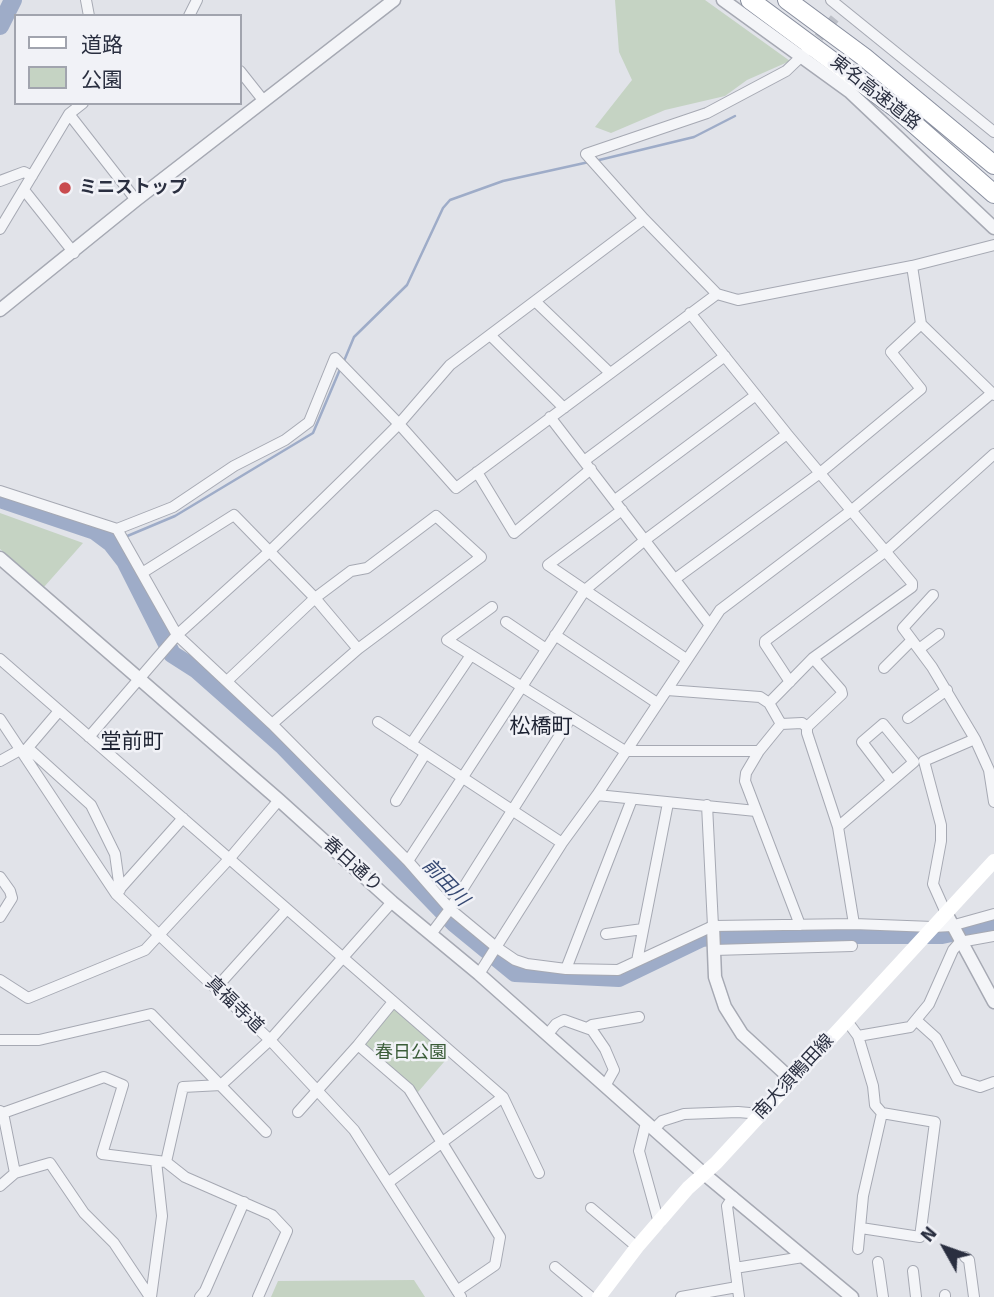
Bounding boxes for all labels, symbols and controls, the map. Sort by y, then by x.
legend [14,14,242,105]
text: 道路 [81,32,123,58]
street label: 東名高速道路 [826,51,924,135]
text: 公園 [81,67,123,93]
place label: ミニストップ [79,177,187,199]
marker: ミニストップ [57,180,73,196]
district label: 松橋町 [510,714,572,740]
district label: 堂前町 [101,729,163,755]
street label: 春日通り [318,833,386,897]
water label: 前田川 [417,855,473,911]
street label: 真福寺道 [201,972,267,1038]
street label: 南大須鴨田線 [749,1030,839,1124]
park label: 春日公園 [375,1042,447,1064]
north arrow [910,1213,980,1283]
text: N [915,1222,942,1247]

